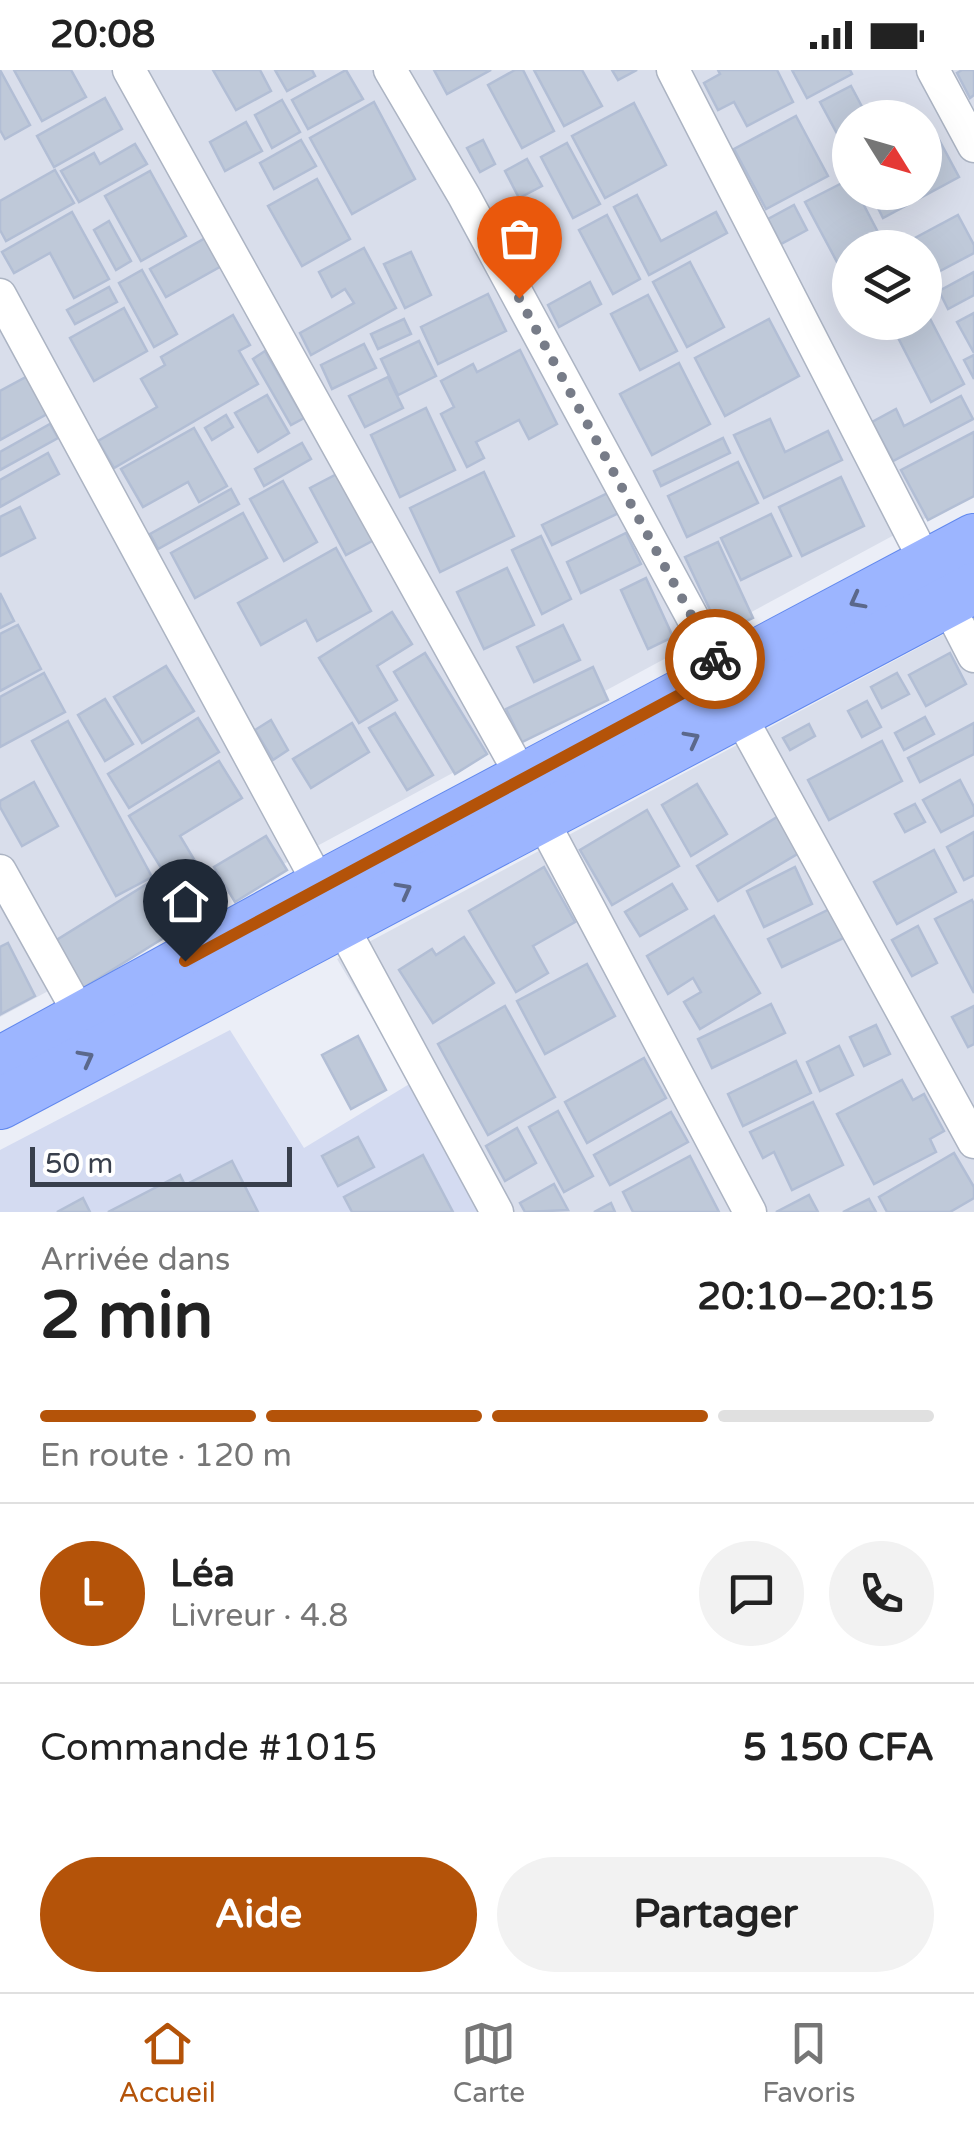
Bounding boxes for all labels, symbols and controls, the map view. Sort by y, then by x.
text: 20:08 [50,12,155,58]
north arrow [832,100,942,210]
map controls [832,100,942,340]
pin [477,196,562,299]
icon: bag [492,211,547,266]
button: layers [832,230,942,340]
one-way arrow [849,588,867,608]
courier [665,609,765,709]
icon: bike [688,632,743,687]
one-way arrow [681,732,699,751]
pin [143,859,228,962]
icon: home [158,874,213,929]
one-way arrow [394,883,412,902]
one-way arrow [75,1051,93,1070]
scale bar [30,1142,292,1186]
text: 50 m [45,1147,113,1181]
text: Arrivée dans [40,1241,230,1279]
text: 20:10–20:15 [697,1274,934,1320]
text: 2 min [40,1277,213,1356]
text: En route · 120 m [40,1437,292,1475]
button: chat [699,1541,804,1646]
button: phone [829,1541,934,1646]
text: Léa [170,1551,235,1597]
text: L [82,1570,103,1616]
text: Livreur · 4.8 [170,1597,348,1635]
text: Commande #1015 [40,1725,377,1771]
text: 5 150 CFA [743,1725,934,1771]
button: Aide [40,1857,477,1972]
button: Partager [497,1857,934,1972]
tab: Accueil [119,2016,216,2110]
tab: Carte [453,2016,525,2110]
tab: Favoris [762,2016,855,2110]

